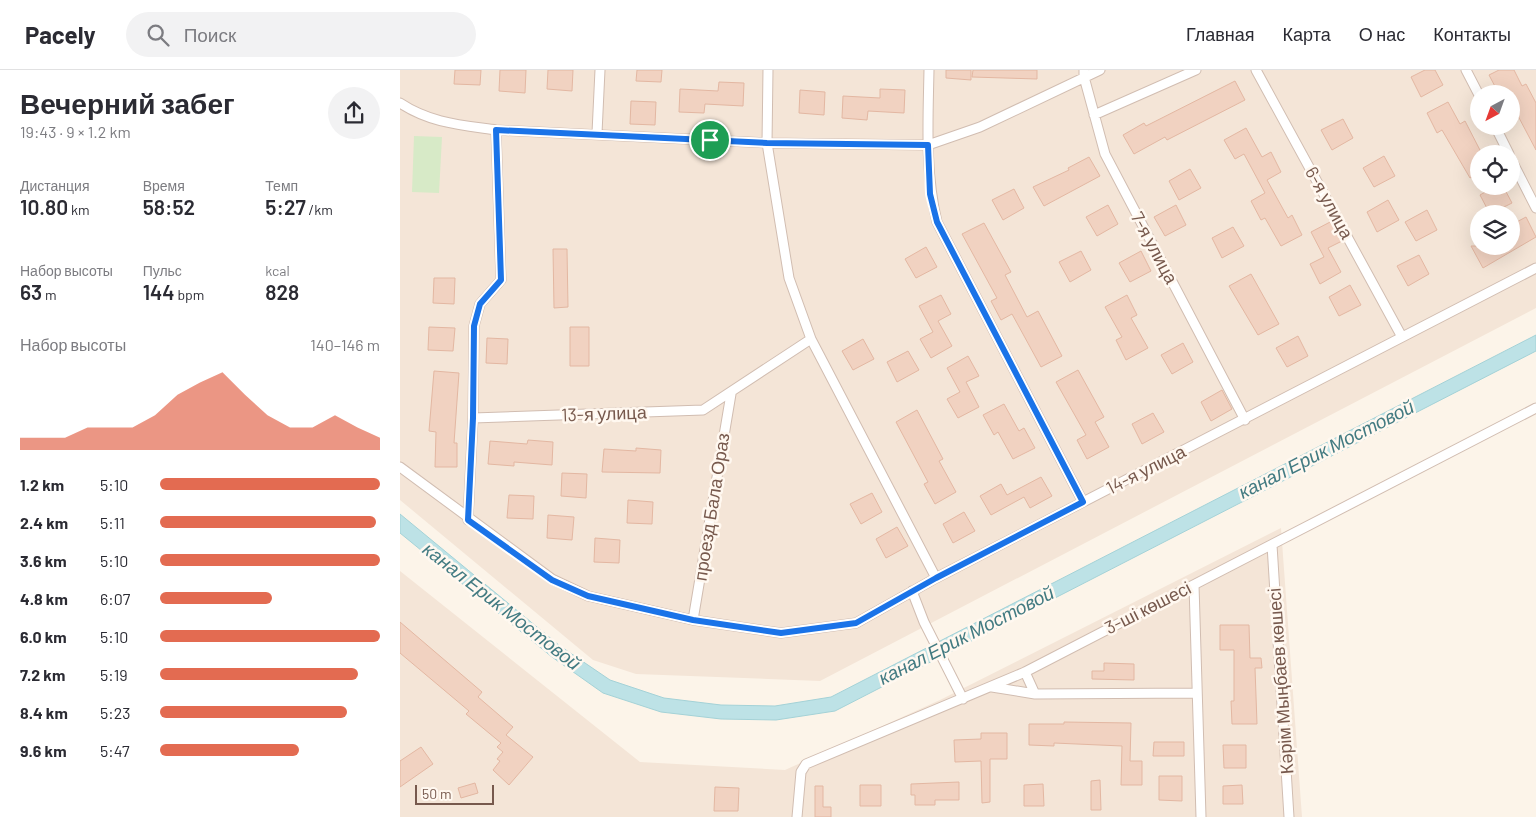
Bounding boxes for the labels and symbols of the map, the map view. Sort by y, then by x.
north arrow [1470,85,1520,135]
pin [689,119,731,161]
street label: 6-я улица [1301,163,1359,243]
street label: 7-я улица [1127,208,1183,288]
water label: канал Ерик Мостовой [1234,394,1418,503]
street label: 13-я улица [561,400,648,425]
street label: проезд Бала Ораз [688,431,734,582]
street label: 14-я улица [1102,439,1190,498]
water label: канал Ерик Мостовой [419,537,586,675]
street label: 3-ші көшесі [1101,576,1194,638]
water label: канал Ерик Мостовой [874,580,1058,689]
street label: Кәрім Мыңбаев көшесі [1263,587,1297,775]
scale bar [415,782,494,805]

